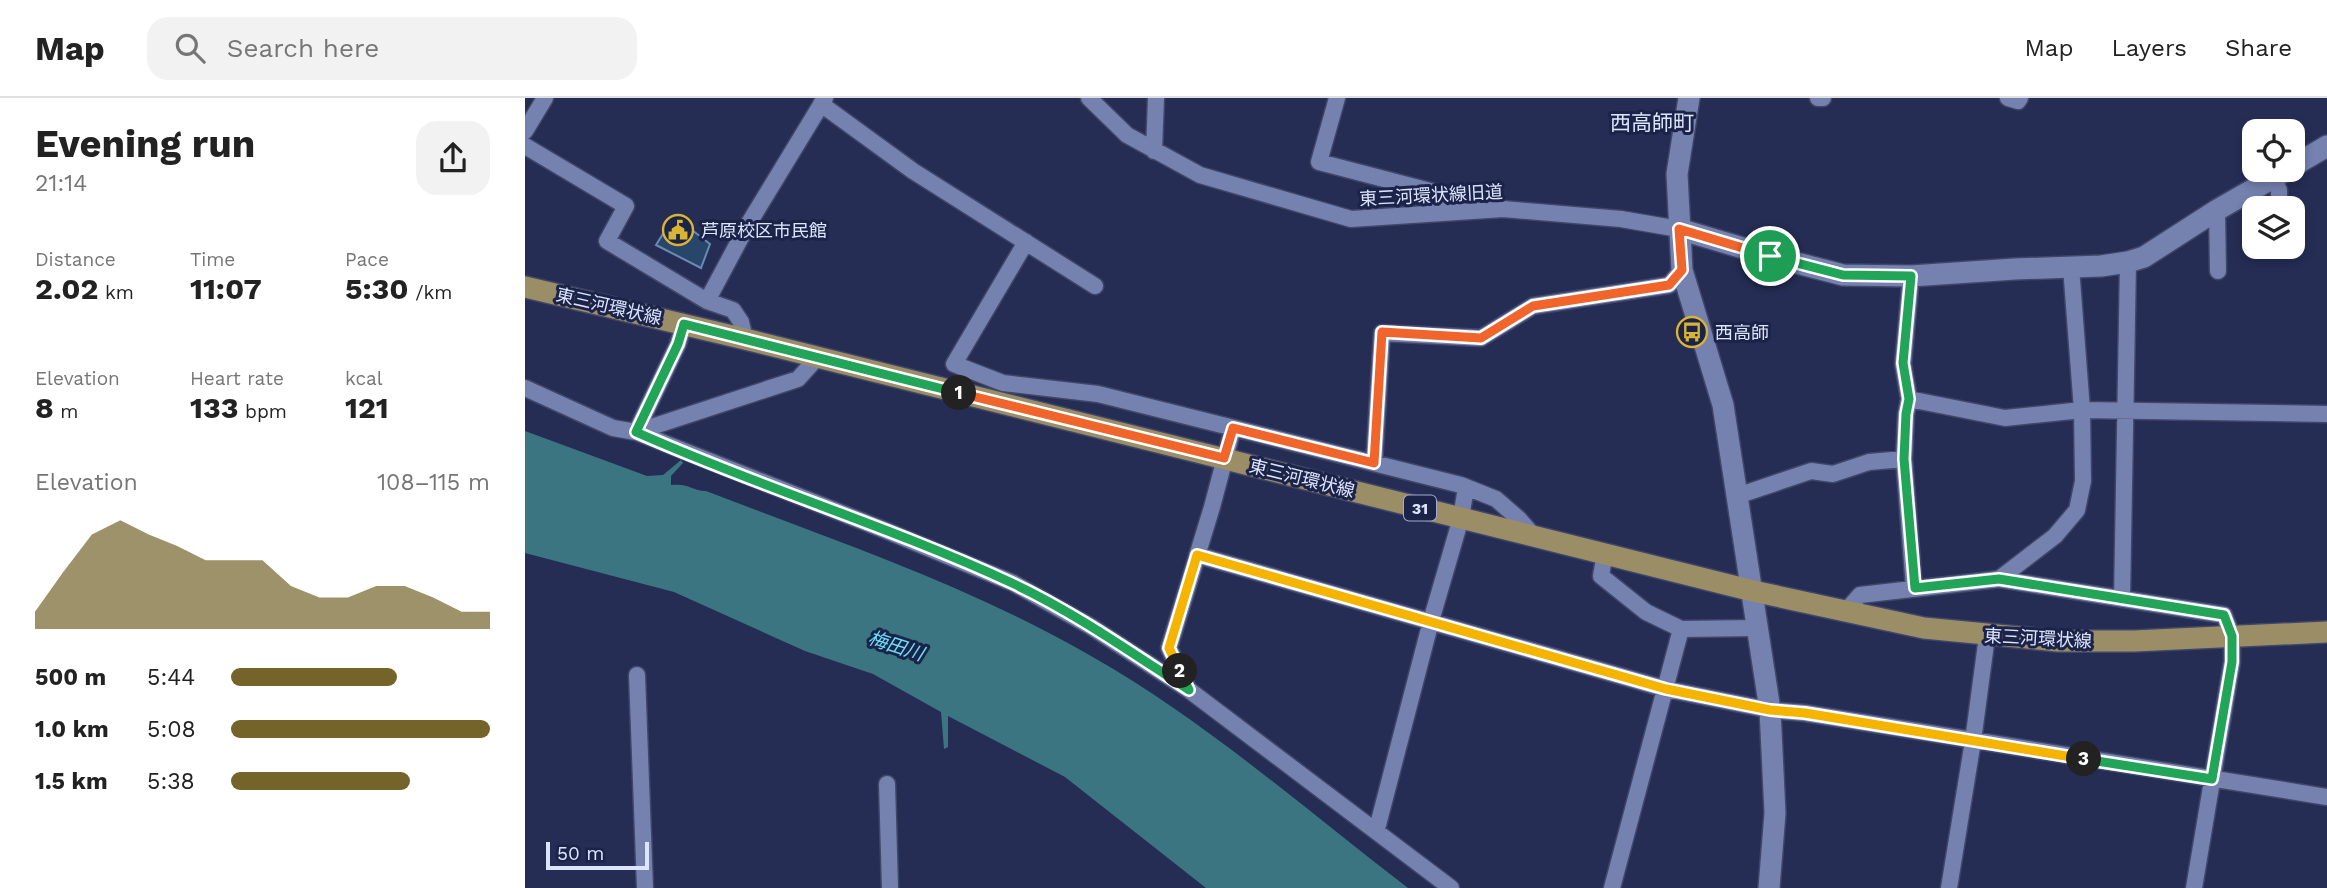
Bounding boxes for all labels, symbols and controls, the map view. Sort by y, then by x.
search box [147,17,637,80]
text: Map [35,29,105,68]
icon: search [171,29,209,67]
text: Search here [227,33,379,63]
text: Map [2025,34,2073,62]
text: Layers [2111,34,2187,62]
text: Share [2225,34,2292,62]
district label: 西高師町 [1610,110,1694,135]
map controls [2242,119,2305,259]
button: locate [2242,119,2305,182]
button: share [416,121,490,195]
text: Evening run [35,122,255,166]
text: 21:14 [35,170,87,197]
street label: 東三河環状線旧道 [1359,181,1503,209]
button: layers [2242,196,2305,259]
public building icon: 芦原校区市民館 [661,213,695,247]
place label: 芦原校区市民館 [701,220,827,241]
pin [1740,226,1800,286]
icon: arrive [1751,237,1789,275]
text: Distance [35,248,116,271]
text: Time [190,248,235,271]
text: Pace [345,248,389,271]
text: 2.02 [35,271,99,306]
text: 11:07 [190,271,262,306]
text: 5:30 [345,271,409,306]
text: km [99,281,134,304]
text: /km [409,281,452,304]
street label: 東三河環状線 [554,284,664,328]
bus stop icon: 西高師 [1675,315,1709,349]
place label: 西高師 [1715,322,1769,343]
text: Elevation [35,367,120,390]
text: Heart rate [190,367,284,390]
text: kcal [345,367,383,390]
pin: 1 [941,376,977,410]
text: 1 [954,381,963,404]
text: 8 [35,390,54,425]
text: 133 [190,390,239,425]
text: 121 [345,390,389,425]
text: m [54,400,78,423]
text: bpm [239,400,287,423]
street label: 東三河環状線 [1247,455,1357,501]
text: Elevation [35,469,138,496]
text: 108–115 m [377,469,490,496]
road number: 31 [1404,496,1436,520]
street label: 東三河環状線 [1984,625,2092,651]
water label: 梅田川 [865,626,929,666]
pin: 2 [1163,654,1197,688]
text: 2 [1174,659,1185,682]
text: 500 m [35,664,106,691]
text: 5:44 [147,664,195,691]
text: 1.0 km [35,716,109,743]
text: 5:08 [147,716,196,743]
pin: 3 [2067,742,2101,776]
text: 3 [2078,747,2089,770]
text: 1.5 km [35,768,108,795]
text: 5:38 [147,768,195,795]
scale bar [546,839,649,871]
text: 50 m [557,842,604,865]

